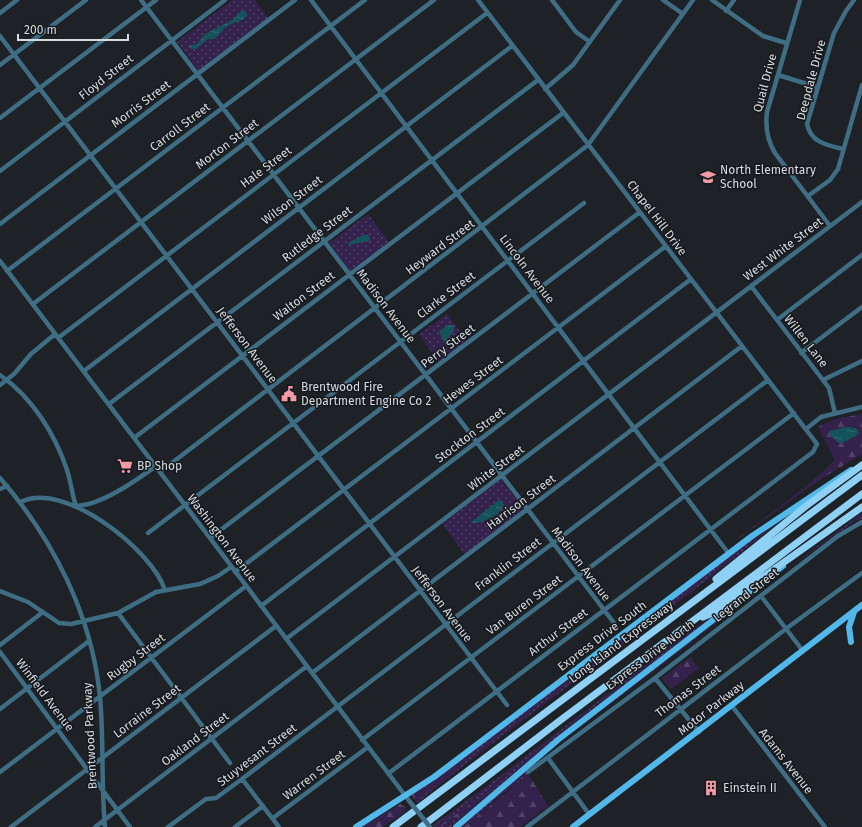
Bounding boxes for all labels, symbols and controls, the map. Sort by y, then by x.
scale bar [18,16,128,42]
text: 200 m [24,23,57,37]
street label: Deepdale Drive [794,38,828,122]
street label: Floyd Street [76,51,136,103]
street label: Quail Drive [750,52,780,114]
street label: Morris Street [109,77,174,131]
street label: Carroll Street [147,99,213,154]
street label: Morton Street [193,115,262,172]
street label: Hale Street [238,143,295,191]
place label: North Elementary School [720,163,816,191]
school or university icon: North Elementary School [699,168,717,186]
street label: Wilson Street [259,172,326,227]
street label: Chapel Hill Drive [624,178,690,258]
street label: Rutledge Street [279,203,355,265]
street label: West White Street [740,214,826,284]
street label: Heyward Street [403,216,478,277]
street label: Lincoln Avenue [497,232,557,306]
street label: Madison Avenue [354,266,418,346]
street label: Walton Street [270,268,338,324]
street label: Clarke Street [414,268,479,322]
street label: Jefferson Avenue [214,304,280,386]
street label: Willen Lane [781,312,831,370]
street label: Perry Street [418,321,478,371]
street label: Hewes Street [440,353,506,407]
place label: Brentwood Fire Department Engine Co 2 [301,380,432,408]
public building icon: Brentwood Fire Department Engine Co 2 [280,385,298,403]
street label: Stockton Street [432,404,508,466]
street label: White Street [465,442,527,494]
supermarket icon: BP Shop [116,457,134,475]
place label: BP Shop [137,459,182,473]
street label: Harrison Street [484,471,559,532]
street label: Washington Avenue [184,491,260,585]
street label: Madison Avenue [549,524,613,604]
street label: Franklin Street [472,534,544,593]
street label: Jefferson Avenue [409,563,475,645]
street label: Legrand Street [711,565,782,625]
street label: Van Buren Street [484,572,565,638]
street label: Express Drive South [555,598,649,674]
street label: Long Island Expressway [566,598,676,686]
street label: Arthur Street [526,605,591,659]
street label: Express Drive North [603,617,697,693]
street label: Rugby Street [104,630,168,683]
street label: Winfield Avenue [13,656,77,734]
street label: Thomas Street [653,661,724,720]
street label: Motor Parkway [675,678,747,738]
street label: Lorraine Street [111,681,184,741]
street label: Brentwood Parkway [80,682,100,790]
street label: Oakland Street [159,709,232,769]
street label: Stuyvesant Street [215,720,300,789]
street label: Adams Avenue [756,725,816,797]
street label: Warren Street [280,747,348,803]
building icon: Einstein II [702,779,720,797]
place label: Einstein II [723,781,777,795]

